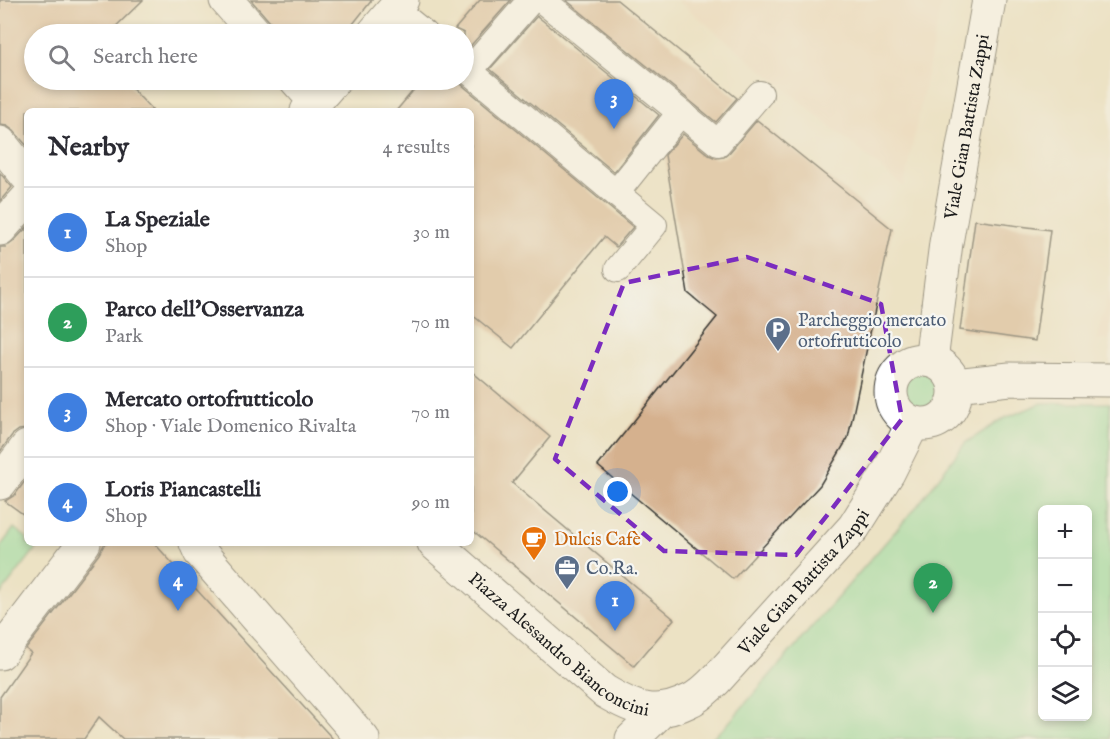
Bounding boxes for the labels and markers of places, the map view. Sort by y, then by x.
pin: 3 [594,80,634,129]
place label: Parcheggio mercato ortofrutticolo [798,310,946,354]
parking icon: Parcheggio mercato ortofrutticolo [763,315,793,353]
cafe icon: Dulcis Cafè [519,524,549,562]
place label: Dulcis Cafè [554,529,641,552]
office icon: Co.Ra. [552,553,582,591]
place label: Co.Ra. [586,558,638,581]
pin: 4 [158,562,198,611]
pin: 2 [914,564,952,613]
pin: 1 [596,582,634,631]

